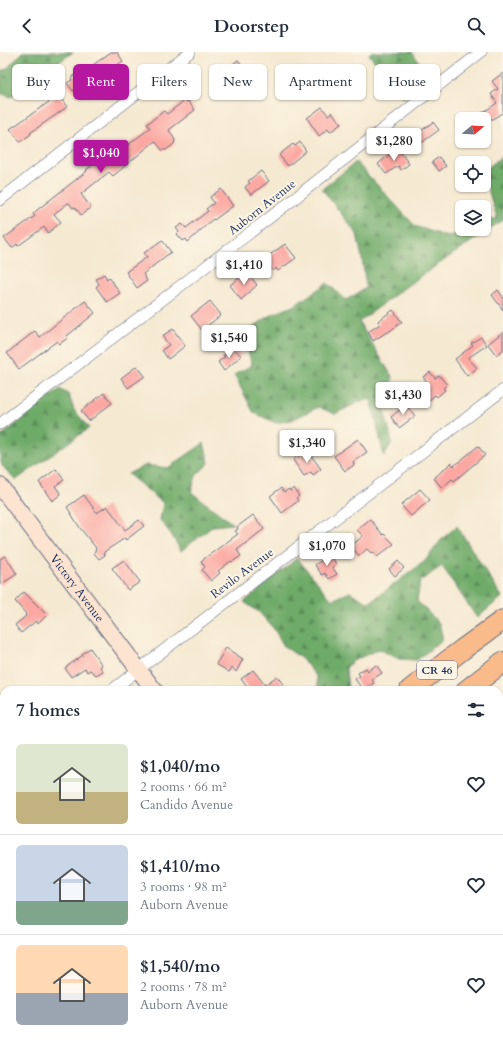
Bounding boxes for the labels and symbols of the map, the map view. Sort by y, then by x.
north arrow [455,112,491,148]
pin: $1,280 [361,128,427,162]
pin: $1,040 [68,140,134,174]
street label: Auborn Avenue [225,176,299,238]
pin: $1,410 [211,252,277,286]
pin: $1,540 [196,325,262,359]
pin: $1,430 [370,382,436,416]
pin: $1,340 [274,430,340,464]
pin: $1,070 [294,533,360,567]
street label: Revilo Avenue [207,544,277,602]
street label: Victory Avenue [46,551,108,625]
road number: CR 46 [417,661,457,679]

